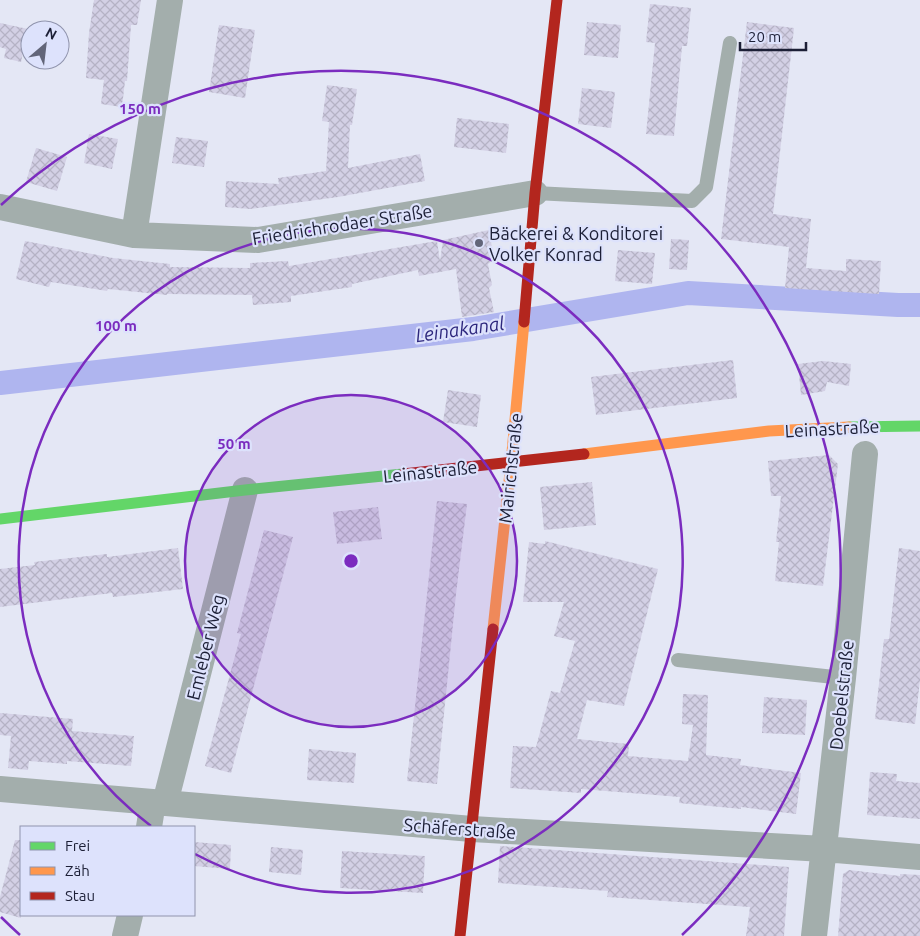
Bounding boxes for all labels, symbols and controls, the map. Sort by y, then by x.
north arrow [20,20,70,70]
scale bar [740,20,806,52]
text: N [43,24,59,43]
text: 20 m [748,28,781,45]
text: 150 m [119,100,161,117]
street label: Friedrichrodaer Straße [251,200,433,248]
place label: Bäckerei & Konditorei Volker Konrad [489,223,663,264]
marker: Bäckerei & Konditorei Volker Konrad [473,237,485,249]
water label: Leinakanal [414,312,507,346]
text: 100 m [95,317,137,334]
street label: Mairichstraße [494,412,526,524]
street label: Leinastraße [784,416,880,440]
text: 50 m [217,435,251,452]
street label: Leinastraße [382,456,478,486]
centre of rings [342,552,360,570]
street label: Emleber Weg [182,592,228,702]
street label: Doebelstraße [825,639,857,751]
street label: Schäferstraße [403,814,517,842]
legend [20,826,195,916]
text: Frei [65,837,90,854]
text: Zäh [65,862,90,879]
text: Stau [65,887,95,904]

